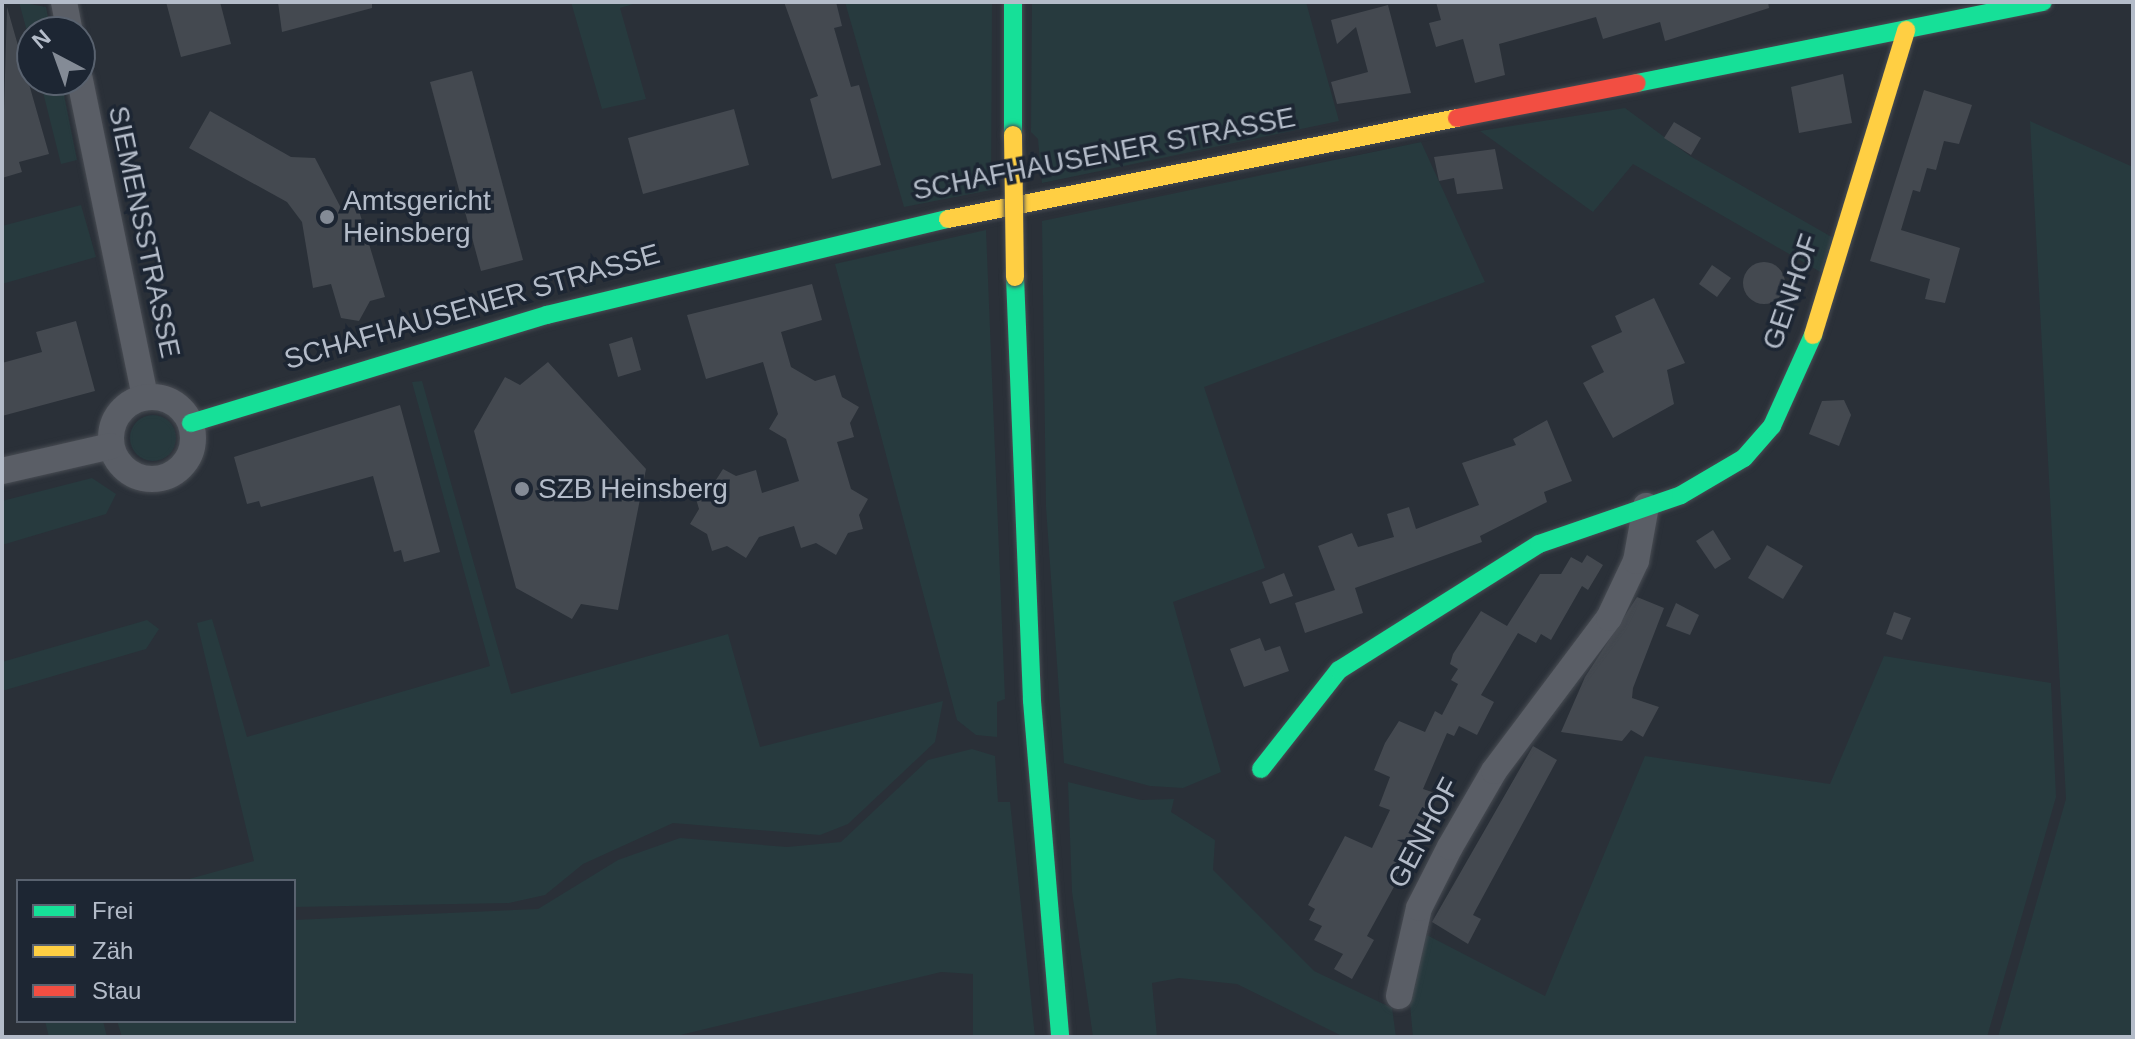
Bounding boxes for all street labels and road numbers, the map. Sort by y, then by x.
street label: SCHAFHAUSENER STRASSE [910,100,1298,208]
street label: SIEMENSSTRASSE [101,103,187,361]
street label: GENHOF [1756,230,1826,354]
street label: SCHAFHAUSENER STRASSE [280,237,664,377]
street label: GENHOF [1381,772,1467,894]

